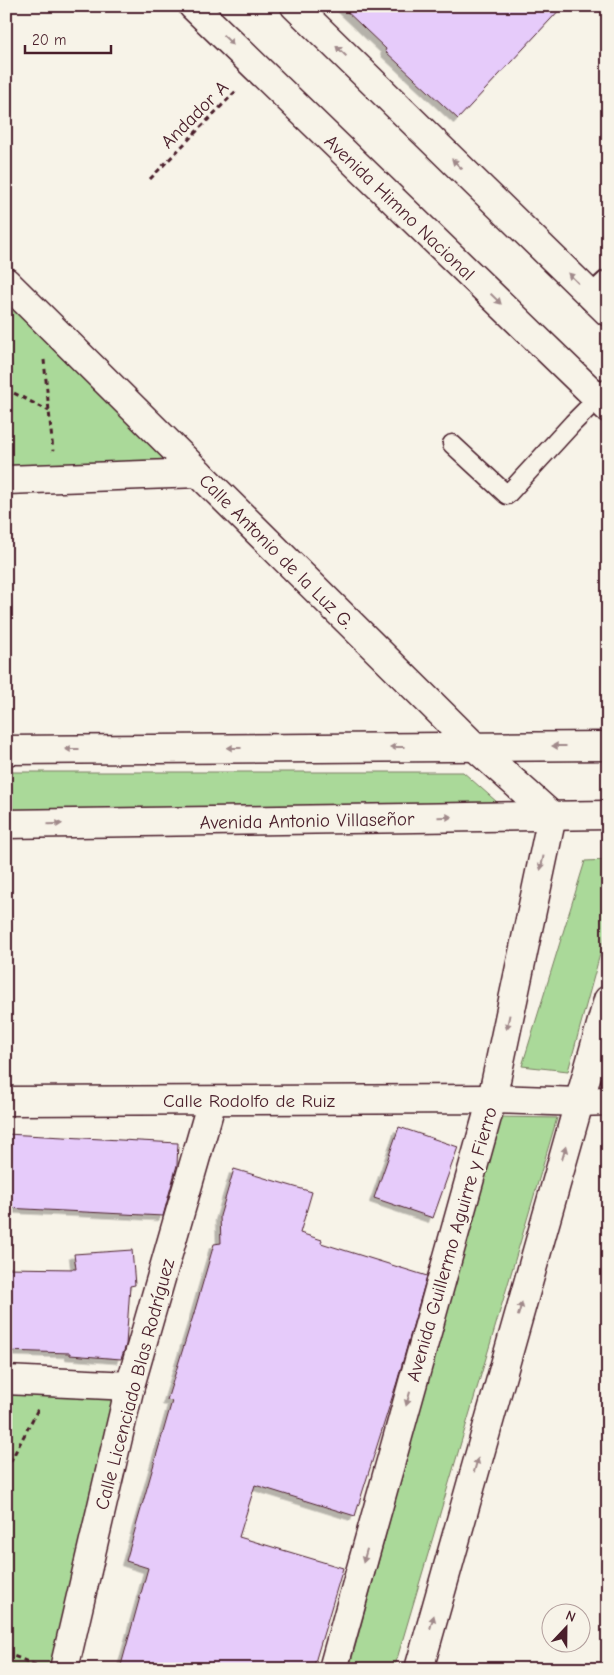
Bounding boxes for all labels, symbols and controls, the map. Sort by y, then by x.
scale bar [25,22,111,54]
text: 20 m [32,31,66,49]
one-way arrow [222,34,234,46]
one-way arrow [335,45,347,57]
street label: Andador A [156,76,233,153]
street label: Avenida Himno Nacional [320,130,479,285]
one-way arrow [451,158,463,170]
one-way arrow [567,272,579,284]
one-way arrow [489,293,501,305]
street label: Calle Antonio de la Luz G. [194,470,358,634]
one-way arrow [551,742,567,750]
one-way arrow [388,743,404,751]
one-way arrow [226,744,242,752]
one-way arrow [63,745,79,753]
street label: Avenida Antonio Villaseñor [199,808,415,834]
one-way arrow [437,813,453,821]
one-way arrow [47,819,63,827]
one-way arrow [538,856,546,871]
one-way arrow [504,1015,512,1030]
street label: Calle Rodolfo de Ruiz [163,1090,335,1112]
street label: Avenida Guillermo Aguirre y Fierro [402,1105,502,1384]
one-way arrow [561,1145,569,1160]
street label: Calle Licenciado Blas Rodríguez [91,1256,179,1512]
one-way arrow [517,1302,525,1317]
one-way arrow [404,1392,412,1407]
one-way arrow [472,1458,480,1473]
one-way arrow [360,1548,368,1563]
north arrow [542,1602,592,1652]
text: N [563,1607,578,1626]
one-way arrow [428,1614,436,1629]

